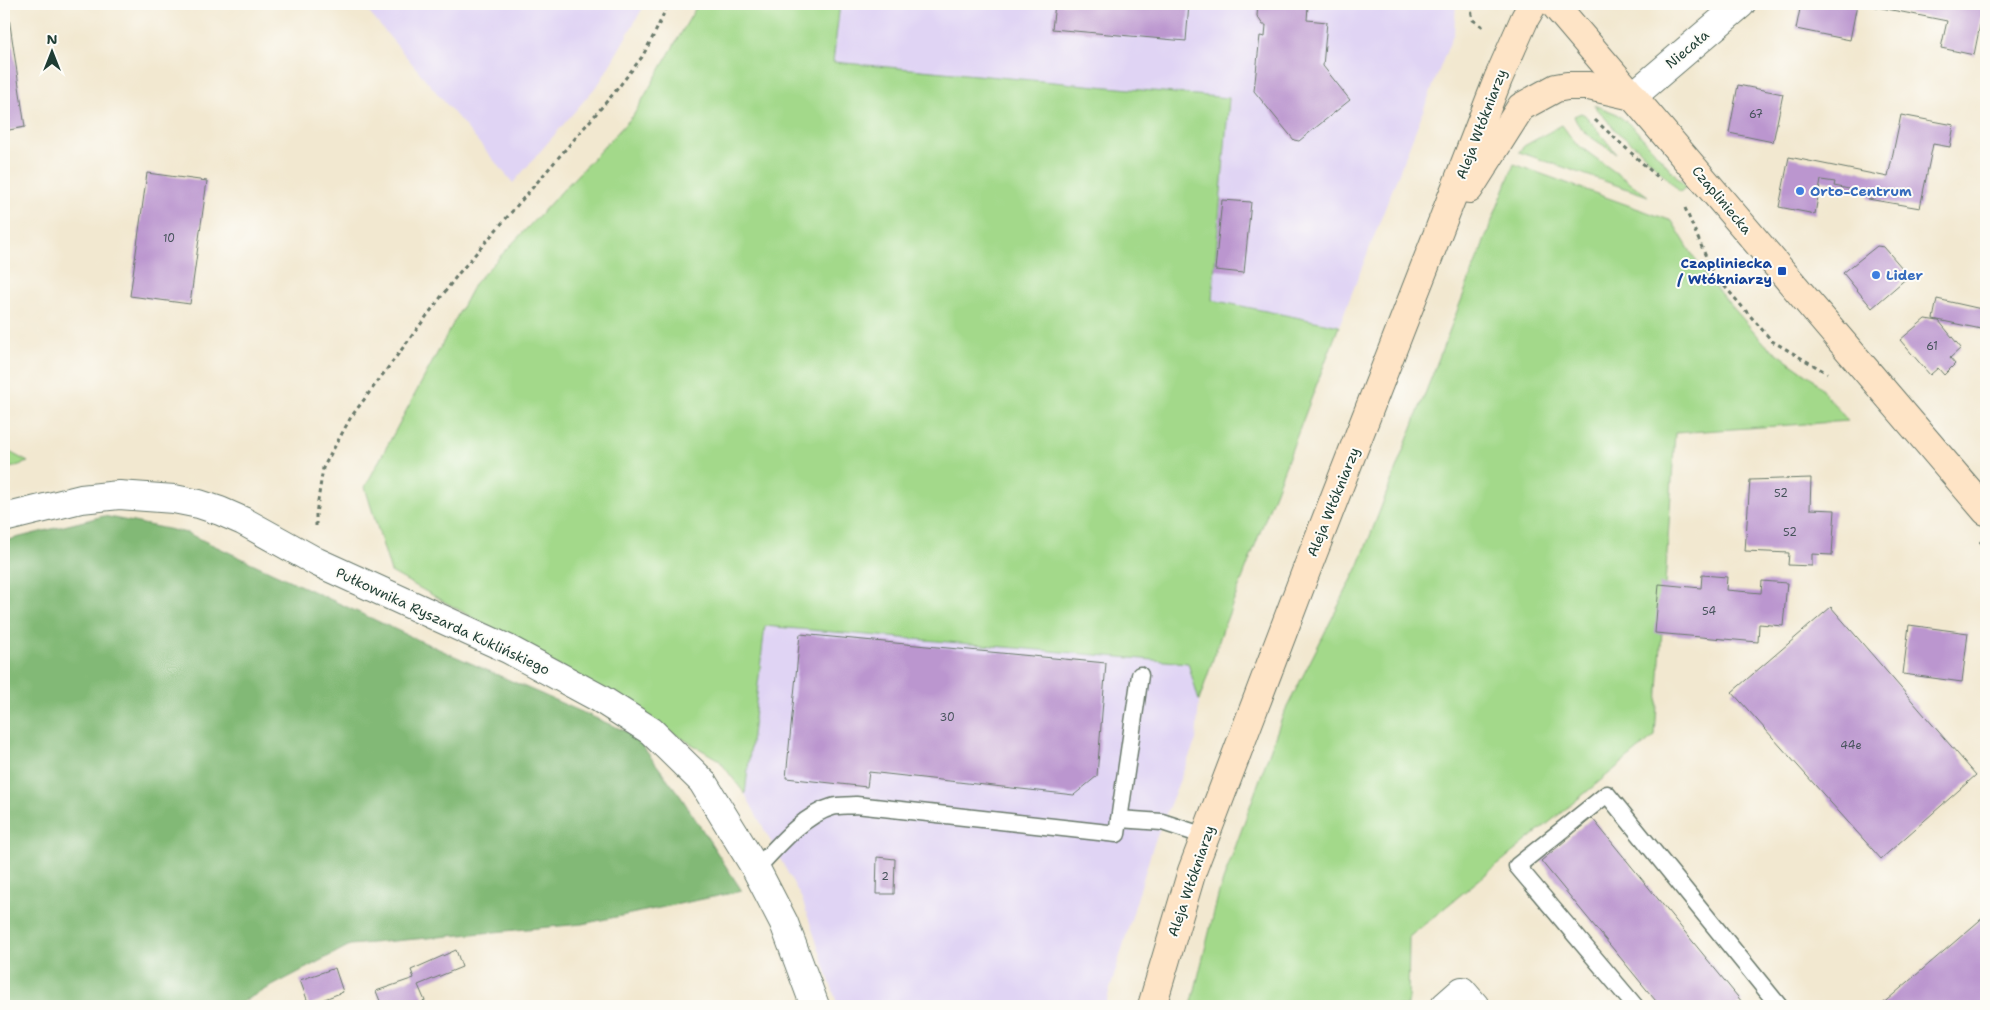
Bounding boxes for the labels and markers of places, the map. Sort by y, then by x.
place label: Orto-Centrum [1810,182,1912,200]
marker: Orto-Centrum [1794,185,1806,197]
place label: Czapliniecka / Włókniarzy [1677,254,1772,288]
marker: Czapliniecka / Włókniarzy [1776,265,1788,277]
place label: Lider [1886,266,1923,284]
marker: Lider [1870,269,1882,281]

